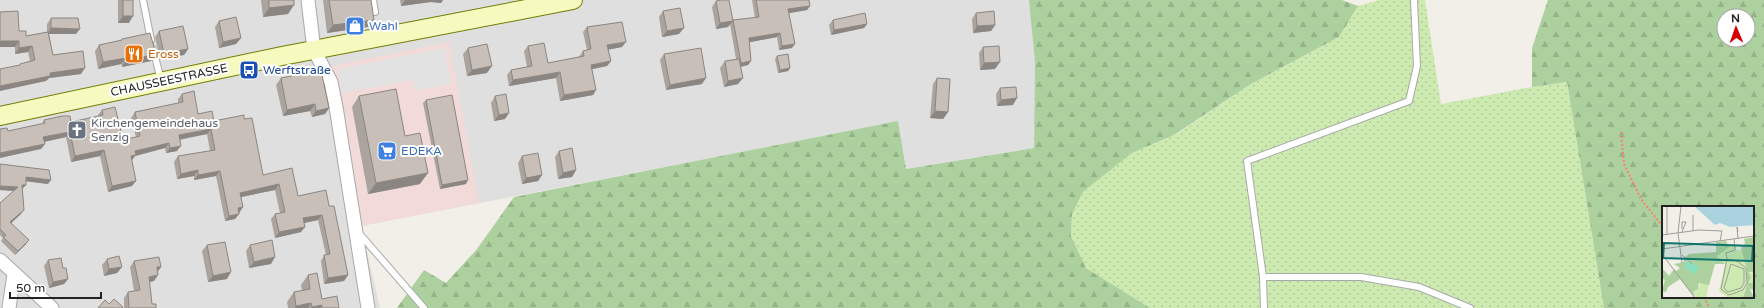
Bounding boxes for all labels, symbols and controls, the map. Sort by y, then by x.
north arrow [1716,8,1756,48]
text: N [1731,12,1740,25]
shop icon: Wahl [344,15,366,37]
place label: Wahl [369,19,398,33]
restaurant icon: Eross [123,43,145,65]
place label: Eross [148,47,179,61]
bus stop icon: Werftstraße [238,59,260,81]
street label: CHAUSSEESTRASSE [109,61,229,99]
place label: Werftstraße [263,63,331,77]
place label: Kirchengemeindehaus Senzig [91,116,218,144]
church icon: Kirchengemeindehaus Senzig [66,119,88,141]
supermarket icon: EDEKA [376,140,398,162]
place label: EDEKA [401,144,442,158]
inset map [1662,206,1754,298]
scale bar [10,274,101,300]
text: 50 m [16,281,45,295]

